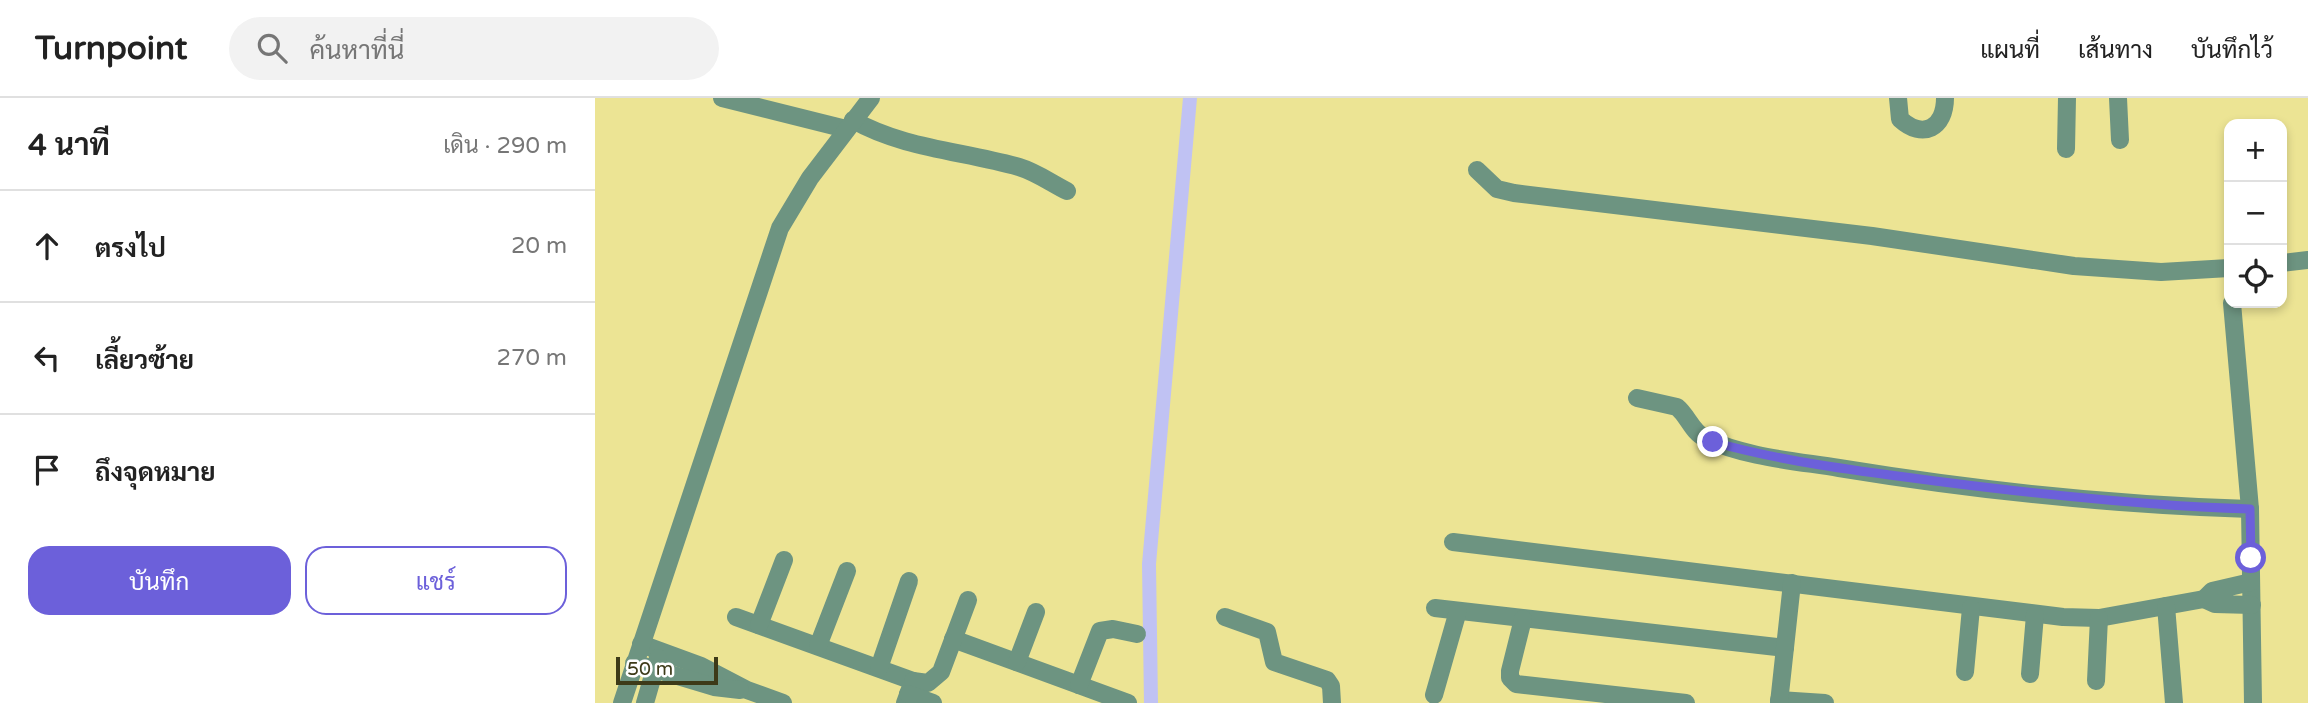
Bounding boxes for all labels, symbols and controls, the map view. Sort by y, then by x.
search box [229,17,719,80]
text: Turnpoint [35,29,187,68]
icon: search [253,29,291,67]
text: ค้นหาที่นี่ [309,35,404,66]
text: แผนที่ [1980,36,2040,65]
text: เส้นทาง [2078,36,2153,65]
text: บันทึกไว้ [2191,36,2273,65]
map controls [2224,119,2287,308]
button: + [2224,119,2287,182]
text: 4 นาที [28,127,110,164]
text: เดิน · 290 m [443,132,567,160]
button: − [2224,182,2287,245]
icon: ahead [28,227,66,265]
text: 20 m [511,232,567,260]
text: ตรงไป [95,233,166,264]
button: locate [2224,245,2287,308]
icon: left [28,339,66,377]
text: 270 m [497,344,567,372]
text: เลี้ยวซ้าย [95,345,194,376]
route end [1697,426,1728,457]
icon: arrive [28,451,66,489]
text: ถึงจุดหมาย [95,457,216,488]
route start [2235,542,2266,573]
button: บันทึก [28,546,291,615]
button: แชร์ [305,546,567,615]
scale bar [616,654,717,686]
text: 50 m [627,658,673,680]

